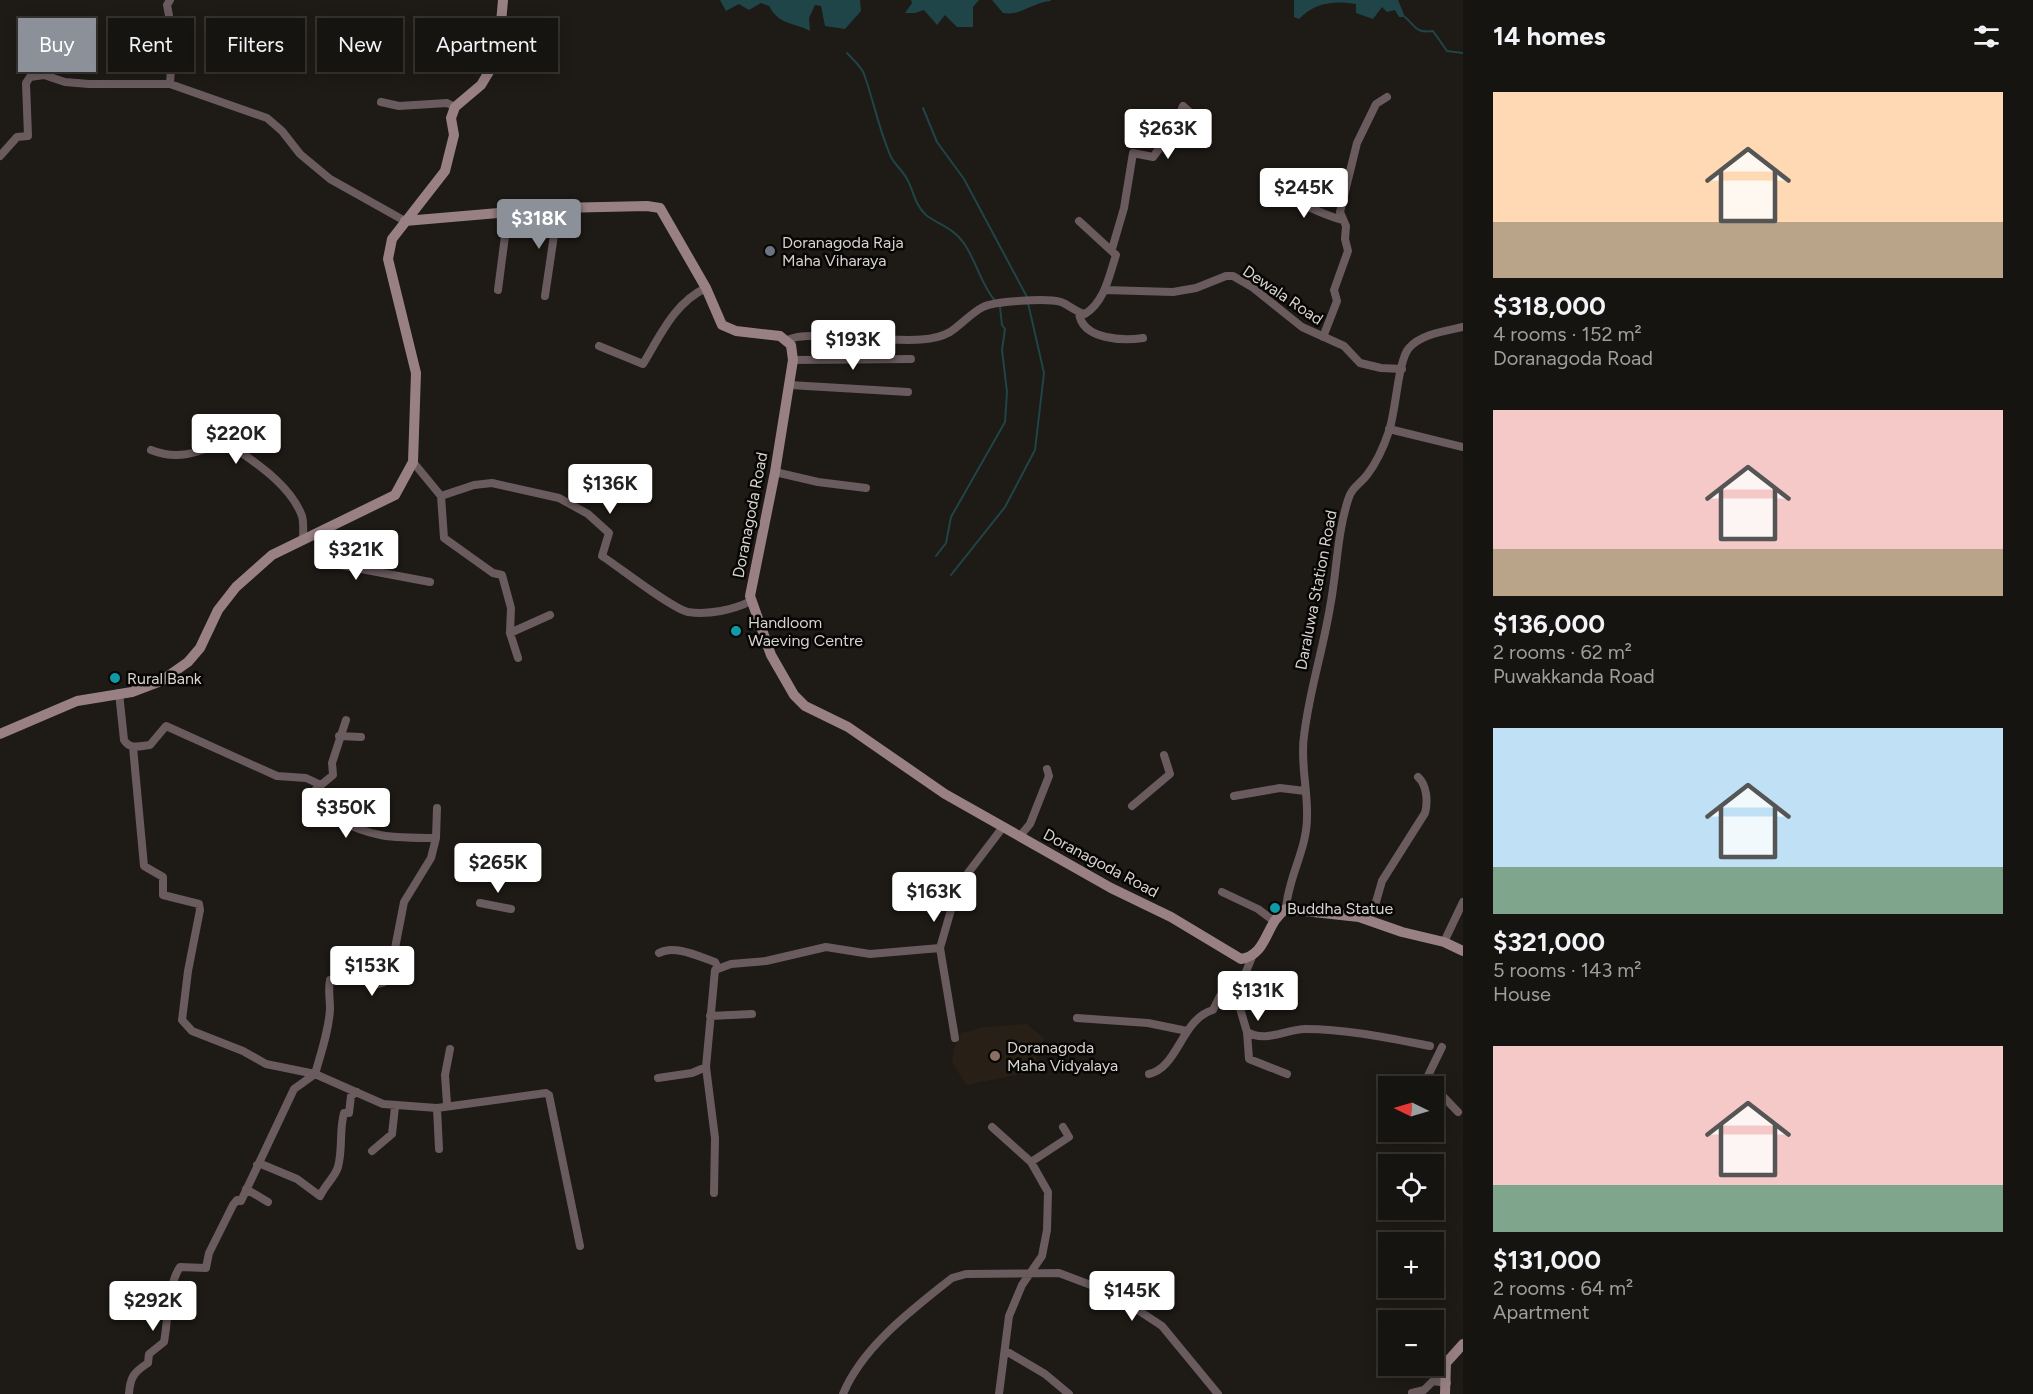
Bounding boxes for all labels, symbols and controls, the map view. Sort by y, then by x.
chip: Buy [18,18,96,72]
chip: Rent [108,18,194,72]
chip: Filters [206,18,305,72]
chip: New [317,18,403,72]
chip: Apartment [415,18,558,72]
text: 14 homes [1493,20,1606,52]
icon: filters [1970,20,2003,53]
pin: $263K [1126,109,1210,160]
text: $263K [1139,116,1197,140]
icon: home [1694,131,1802,239]
pin: $245K [1262,168,1346,219]
text: $245K [1274,175,1334,199]
pin: $318K [497,199,581,250]
text: $318K [511,206,567,230]
place label: Doranagoda Raja Maha Viharaya [782,233,904,270]
marker: Doranagoda Raja Maha Viharaya [763,244,777,258]
street label: Dewala Road [1239,261,1327,329]
text: $318,000 [1493,290,1606,322]
pin: $193K [811,320,895,371]
text: 4 rooms · 152 m² [1493,322,1642,346]
text: $193K [825,327,881,351]
text: Doranagoda Road [1493,346,1653,370]
pin: $220K [194,414,278,465]
text: $220K [206,421,266,445]
icon: home [1694,449,1802,557]
street label: Doranagoda Road [728,450,772,580]
pin: $136K [568,464,652,515]
text: $136K [582,471,638,495]
street label: Daraluwa Station Road [1291,508,1341,672]
pin: $321K [314,530,398,581]
text: $321K [328,537,384,561]
text: $136,000 [1493,608,1605,640]
place label: Handloom Waeving Centre [748,613,863,650]
marker: Handloom Waeving Centre [729,624,743,638]
text: 2 rooms · 62 m² [1493,640,1632,664]
text: Puwakkanda Road [1493,664,1655,688]
place label: Rural Bank [127,669,202,688]
marker: Rural Bank [108,671,122,685]
icon: home [1694,767,1802,875]
pin: $350K [304,788,388,839]
text: $350K [316,795,376,819]
street label: Doranagoda Road [1040,825,1162,901]
pin: $265K [456,843,540,894]
text: $265K [468,850,528,874]
pin: $163K [892,872,976,923]
text: $163K [906,879,962,903]
place label: Buddha Statue [1287,899,1393,918]
marker: Buddha Statue [1268,901,1282,915]
text: $321,000 [1493,926,1605,958]
pin: $153K [330,946,414,997]
text: $153K [344,953,400,977]
text: 5 rooms · 143 m² [1493,958,1641,982]
pin: $131K [1216,971,1300,1022]
text: $131K [1232,978,1284,1002]
text: House [1493,982,1551,1006]
place label: Doranagoda Maha Vidyalaya [1007,1038,1118,1075]
marker: Doranagoda Maha Vidyalaya [988,1049,1002,1063]
north arrow [1378,1076,1444,1142]
map controls [1378,1076,1444,1376]
icon: home [1694,1085,1802,1193]
button: locate [1378,1154,1444,1220]
button: + [1378,1232,1444,1298]
text: $131,000 [1493,1244,1601,1276]
pin: $145K [1090,1271,1174,1322]
text: 2 rooms · 64 m² [1493,1276,1633,1300]
text: $145K [1103,1278,1161,1302]
pin: $292K [111,1281,195,1332]
text: $292K [123,1288,183,1312]
text: Apartment [1493,1300,1590,1324]
button: − [1378,1310,1444,1376]

